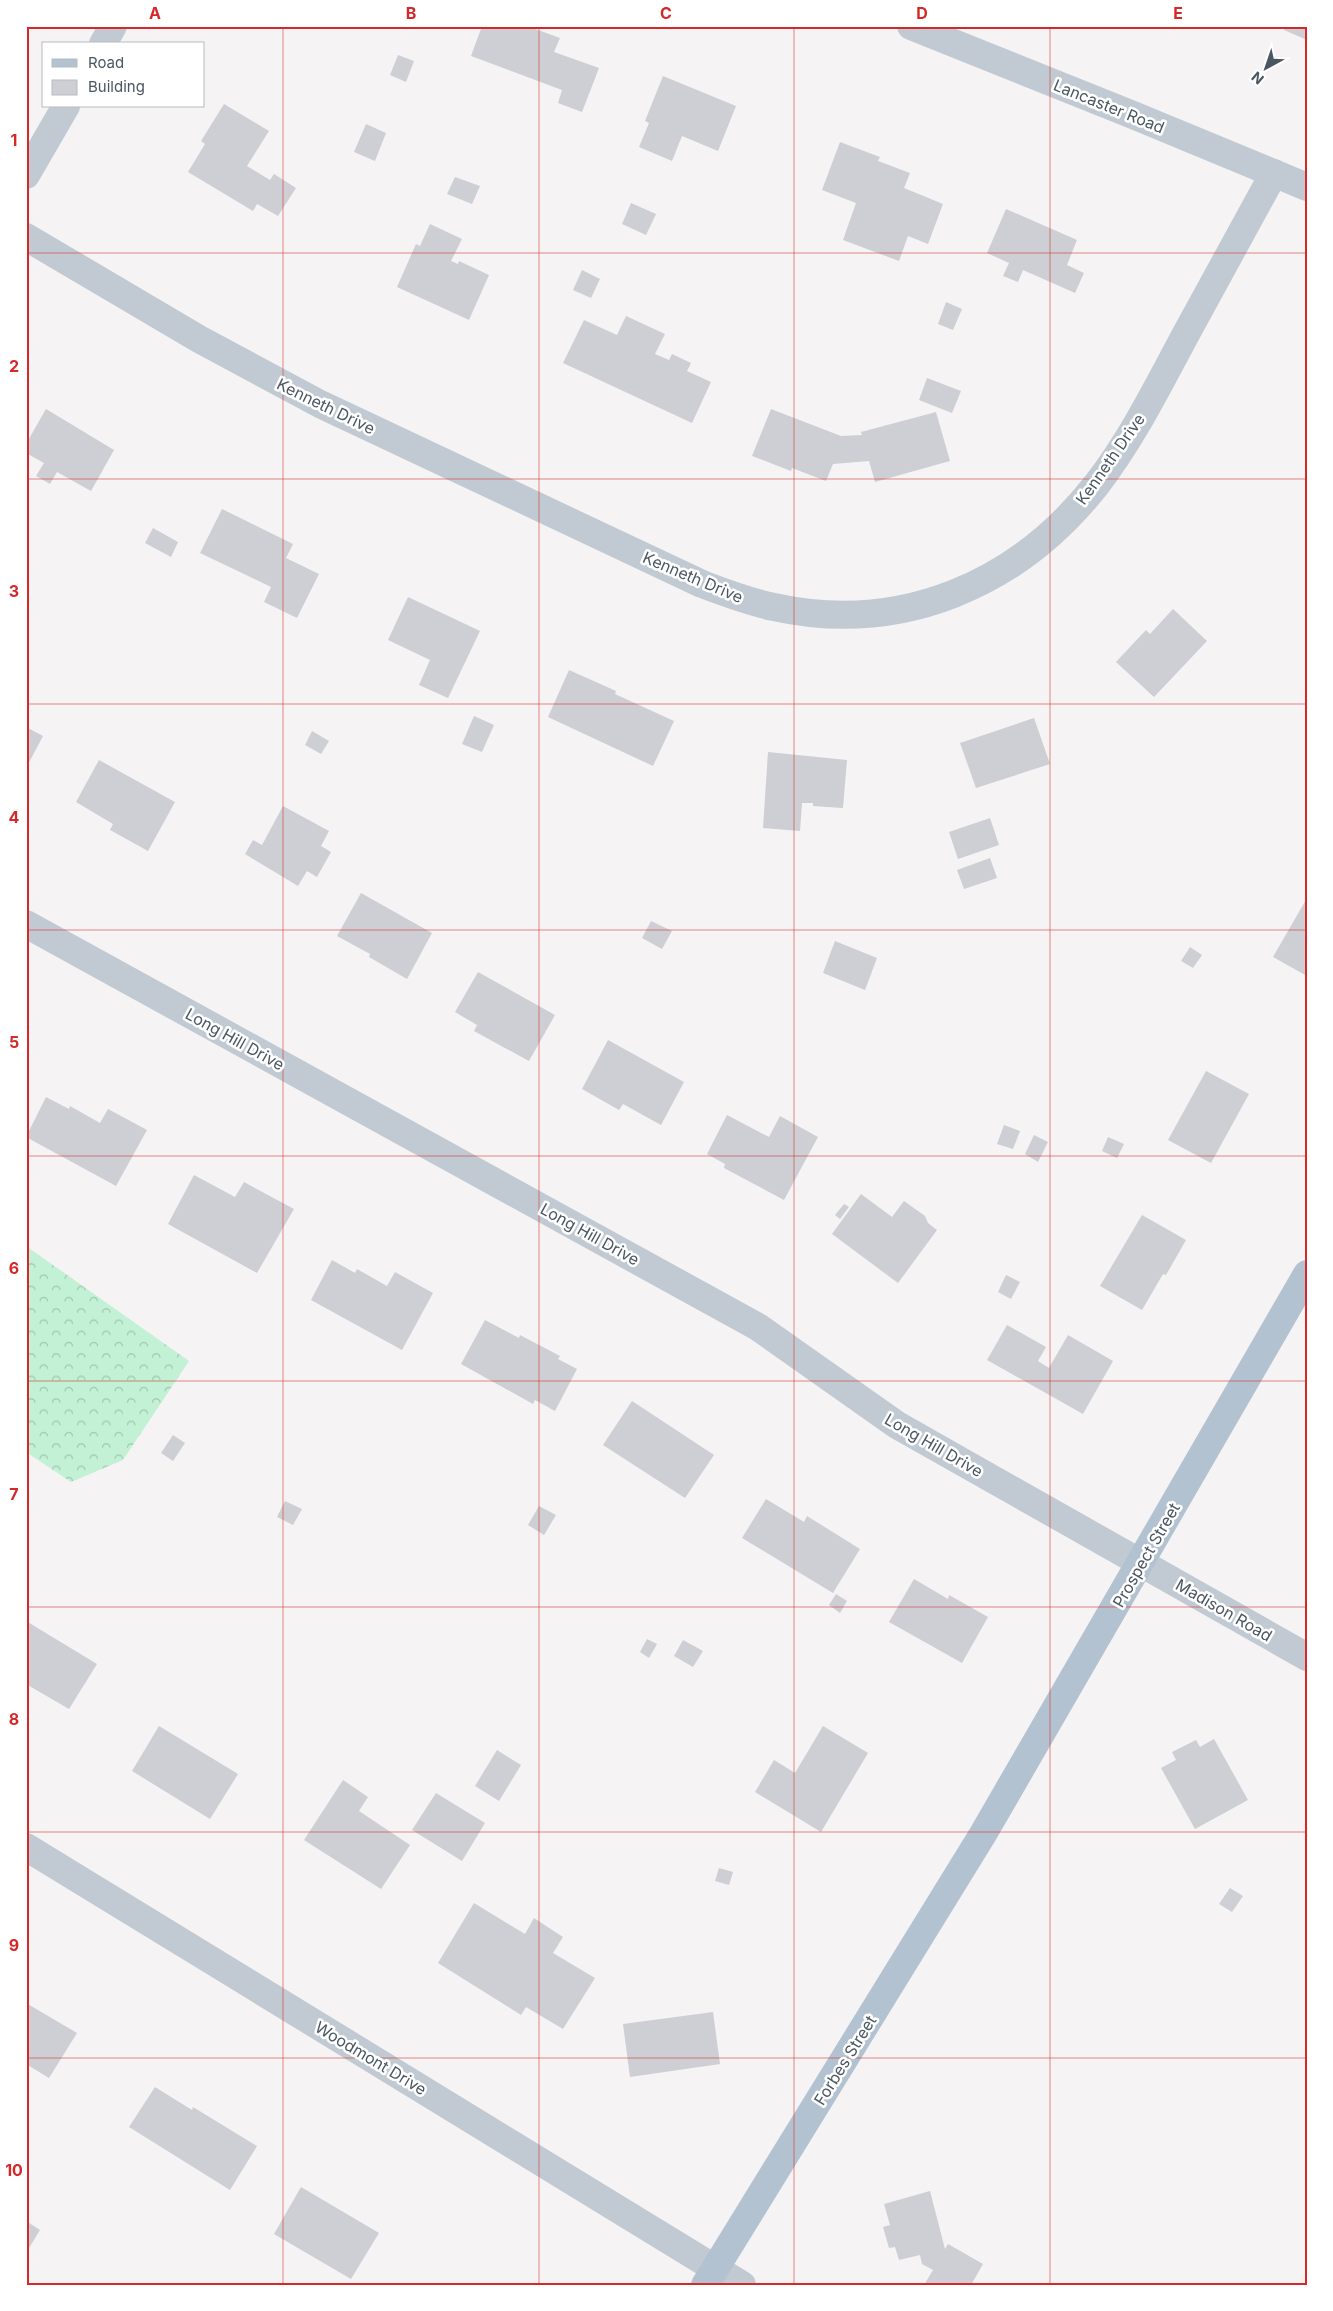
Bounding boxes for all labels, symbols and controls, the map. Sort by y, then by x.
text: A [149,3,161,23]
text: B [406,3,416,23]
text: C [660,3,672,23]
text: D [916,3,928,23]
text: E [1173,3,1183,23]
legend [42,42,205,108]
north arrow [1240,42,1290,92]
text: Road [88,53,124,72]
text: N [1248,68,1267,88]
street label: Lancaster Road [1051,75,1167,137]
text: Building [88,77,145,96]
text: 1 [11,130,17,150]
text: 2 [9,356,19,376]
street label: Kenneth Drive [274,374,378,438]
street label: Kenneth Drive [1071,410,1149,508]
street label: Kenneth Drive [640,547,746,607]
text: 3 [9,581,19,601]
text: 4 [9,807,20,827]
street label: Long Hill Drive [182,1004,288,1074]
text: 5 [9,1032,19,1052]
street label: Long Hill Drive [537,1199,643,1269]
text: 6 [9,1258,19,1278]
street label: Long Hill Drive [881,1409,987,1481]
text: 7 [9,1484,19,1504]
street label: Prospect Street [1108,1499,1184,1611]
street label: Madison Road [1172,1574,1276,1646]
text: 8 [9,1709,19,1729]
text: 9 [9,1935,19,1955]
street label: Forbes Street [810,2011,880,2109]
street label: Woodmont Drive [312,2017,430,2099]
text: 10 [5,2160,23,2180]

